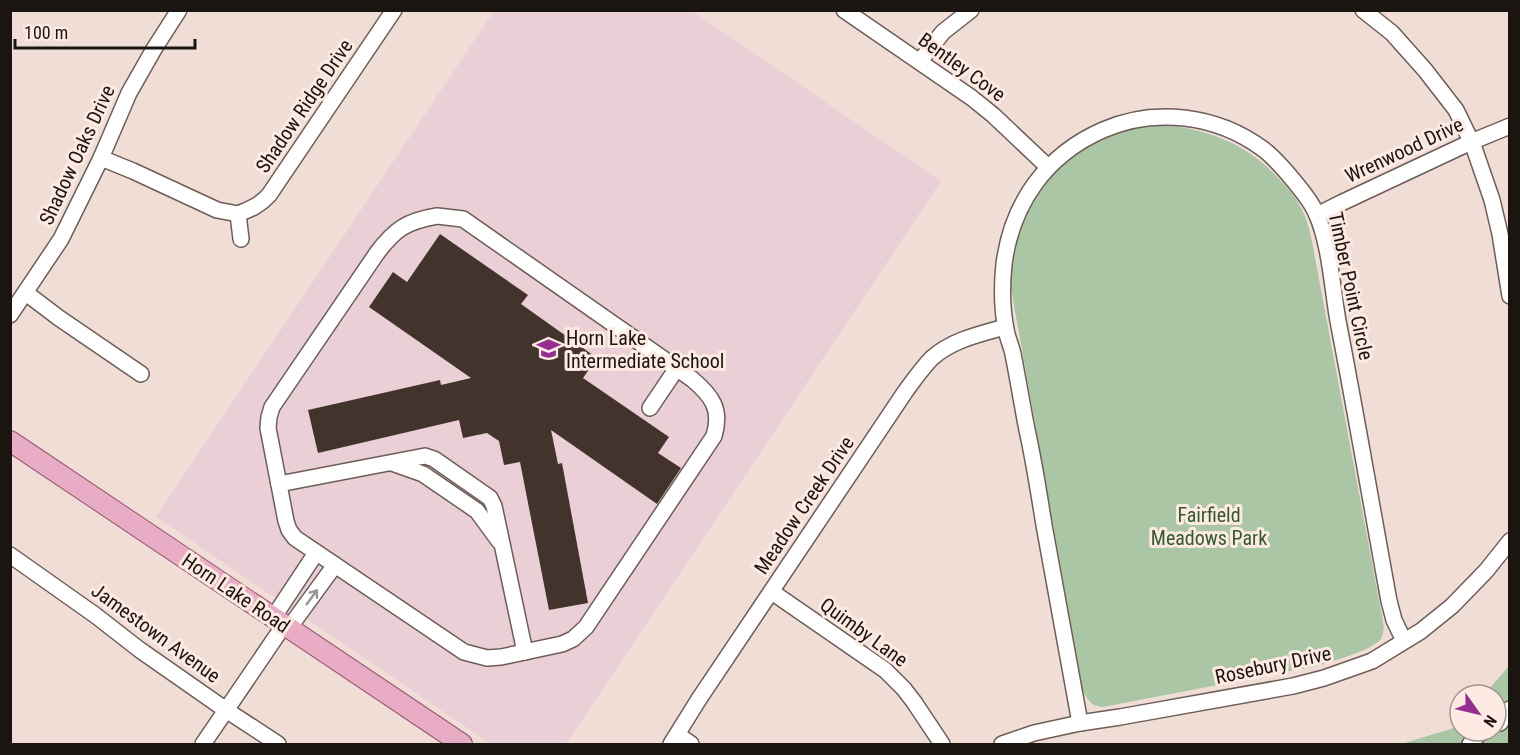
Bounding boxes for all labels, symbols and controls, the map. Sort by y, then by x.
scale bar [15,12,195,50]
text: 100 m [24,22,68,43]
street label: Bentley Cove [914,27,1010,107]
street label: Shadow Ridge Drive [250,35,358,177]
street label: Shadow Oaks Drive [34,81,120,229]
street label: Wrenwood Drive [1341,112,1467,188]
street label: Timber Point Circle [1324,210,1378,362]
place label: Horn Lake Intermediate School [566,326,724,373]
school or university icon: Horn Lake Intermediate School [535,336,561,362]
street label: Meadow Creek Drive [749,432,859,578]
park label: Fairfield Meadows Park [1151,503,1267,550]
street label: Horn Lake Road [178,548,294,638]
street label: Jamestown Avenue [87,578,225,688]
one-way arrow [306,589,318,605]
street label: Quimby Lane [816,592,912,672]
street label: Rosebury Drive [1213,641,1333,689]
north arrow [1448,683,1508,743]
text: N [1479,712,1501,730]

